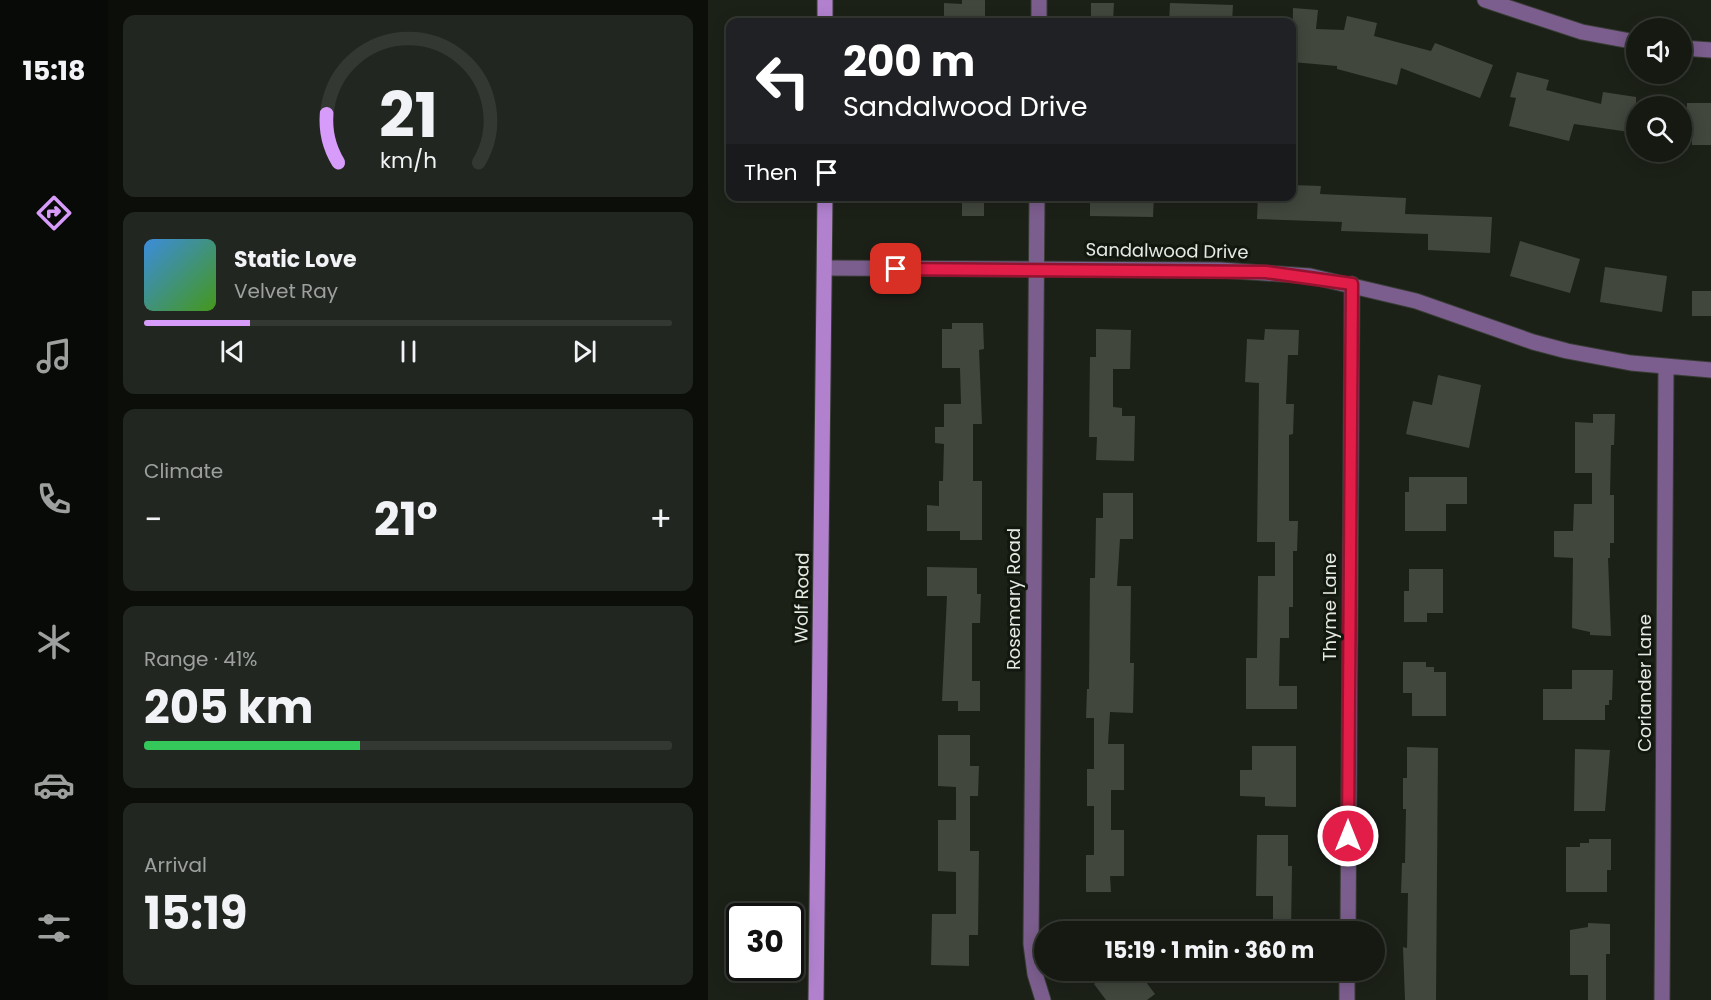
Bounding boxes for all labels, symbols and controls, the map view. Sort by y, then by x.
map controls [1626,18,1692,162]
button: sound [1626,18,1692,84]
text: 200 m [843,32,975,91]
icon: left [744,42,822,120]
text: 15:18 [22,52,86,89]
text: 21 [378,71,438,159]
text: Sandalwood Drive [843,88,1087,125]
button: search [1626,96,1692,162]
text: km/h [379,145,437,176]
icon: arrive [810,156,843,189]
text: Then [744,157,798,188]
icon: directions [33,192,75,234]
street label: Sandalwood Drive [1085,237,1249,264]
pin [870,243,921,294]
text: Static Love [234,244,357,275]
icon: arrive [879,252,912,285]
text: Velvet Ray [234,277,338,305]
icon: music [33,335,75,377]
icon: previous [216,335,249,368]
icon: pause [392,335,425,368]
icon: next [568,335,601,368]
text: Climate [144,457,223,485]
icon: phone [33,478,75,520]
text: 21° [374,488,438,551]
text: − [144,496,162,543]
text: + [649,496,672,543]
street label: Rosemary Road [1001,528,1026,670]
street label: Wolf Road [788,552,815,644]
street label: Thyme Lane [1317,553,1342,661]
street label: Coriander Lane [1632,614,1657,752]
icon: climate [33,621,75,663]
text: Range · 41% [144,645,257,673]
text: 205 km [144,676,313,739]
icon: car [33,764,75,806]
position arrow [1316,804,1380,868]
text: Arrival [144,851,207,879]
text: 15:19 [144,882,248,945]
speed limit sign: 30 [726,903,804,981]
icon: filters [33,907,75,949]
text: 15:19 · 1 min · 360 m [1105,935,1314,966]

